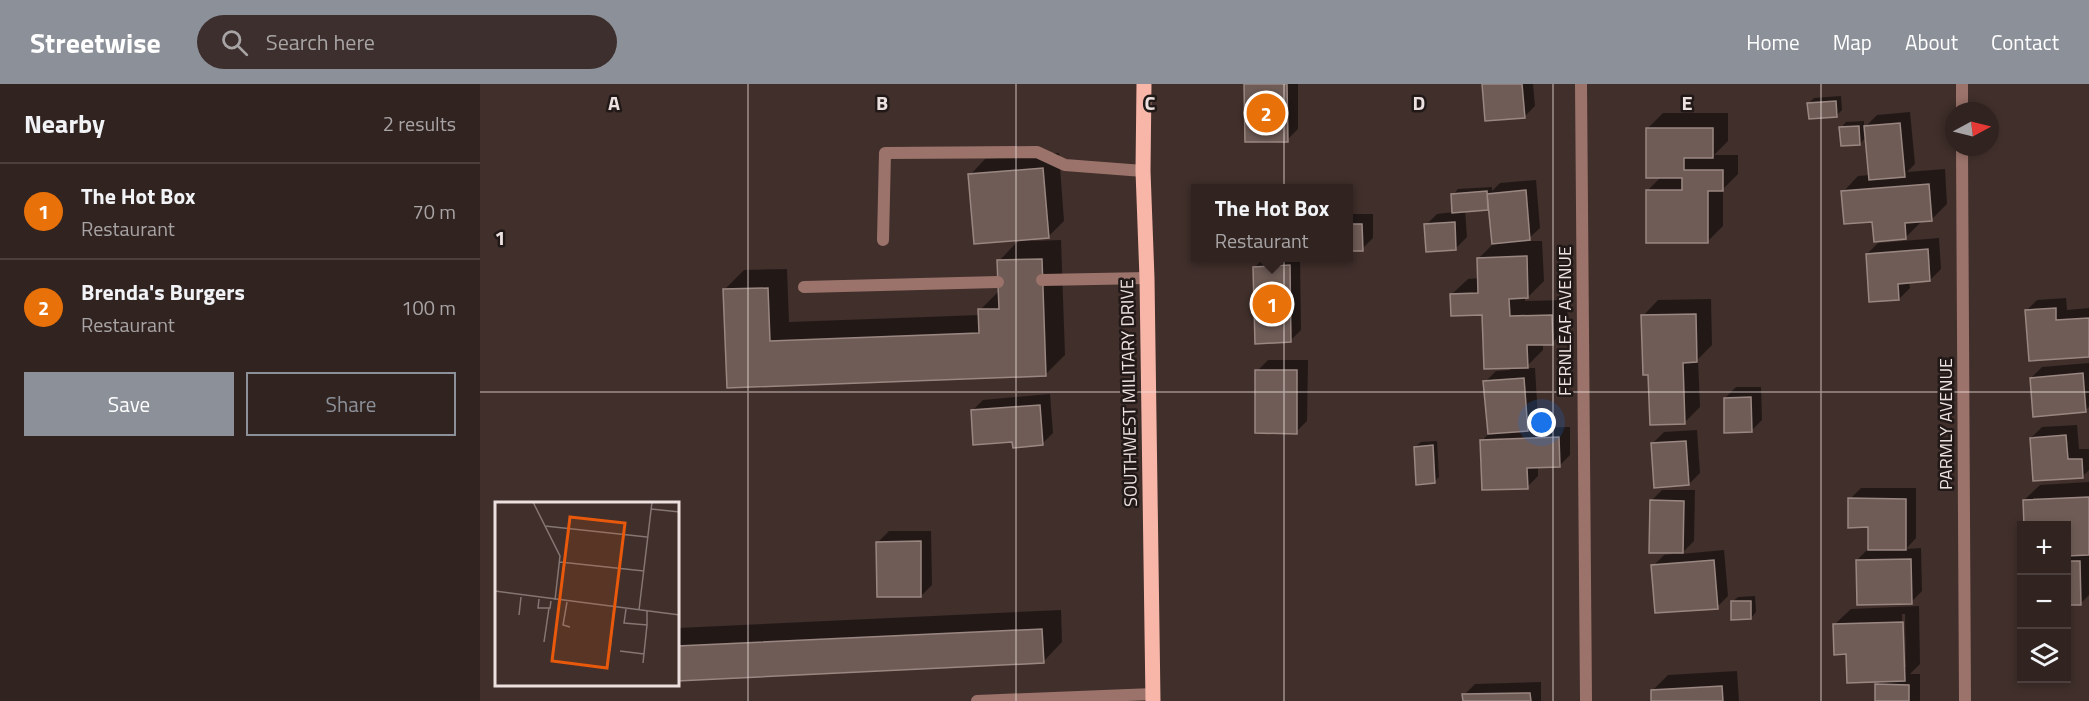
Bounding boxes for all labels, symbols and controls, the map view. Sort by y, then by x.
search box [197,15,617,69]
text: Streetwise [30,21,161,64]
text: Search here [266,25,375,59]
icon: search [218,26,251,59]
text: Home [1746,26,1800,58]
text: Map [1833,26,1872,58]
text: About [1905,26,1958,58]
text: Contact [1991,26,2059,58]
text: A [608,87,620,118]
text: B [876,87,888,118]
text: C [1145,87,1156,118]
text: D [1413,87,1425,118]
text: E [1681,87,1693,118]
pin: 2 [1246,90,1286,135]
north arrow [1945,102,1999,156]
text: Nearby [24,104,105,143]
text: 2 results [383,108,456,139]
text: The Hot Box [81,179,195,213]
popup [1191,184,1353,262]
text: The Hot Box [1215,191,1329,225]
text: 1 [38,196,49,227]
text: 70 m [412,196,456,227]
text: Restaurant [81,213,175,244]
text: 1 [494,222,506,253]
text: Restaurant [1215,225,1309,256]
street label: FERNLEAF AVENUE [1551,246,1578,396]
text: Brenda's Burgers [81,275,245,309]
street label: SOUTHWEST MILITARY DRIVE [1113,279,1144,507]
pin: 1 [1252,282,1292,326]
text: 2 [38,292,49,323]
text: 100 m [401,292,456,323]
text: Restaurant [81,309,175,340]
street label: PARMLY AVENUE [1932,358,1959,490]
button: Save [24,372,234,436]
button: Share [246,372,456,436]
your location [1527,408,1556,437]
inset map [495,502,680,686]
map controls [2017,521,2071,683]
button: + [2017,521,2071,575]
button: − [2017,575,2071,629]
button: layers [2017,629,2071,683]

